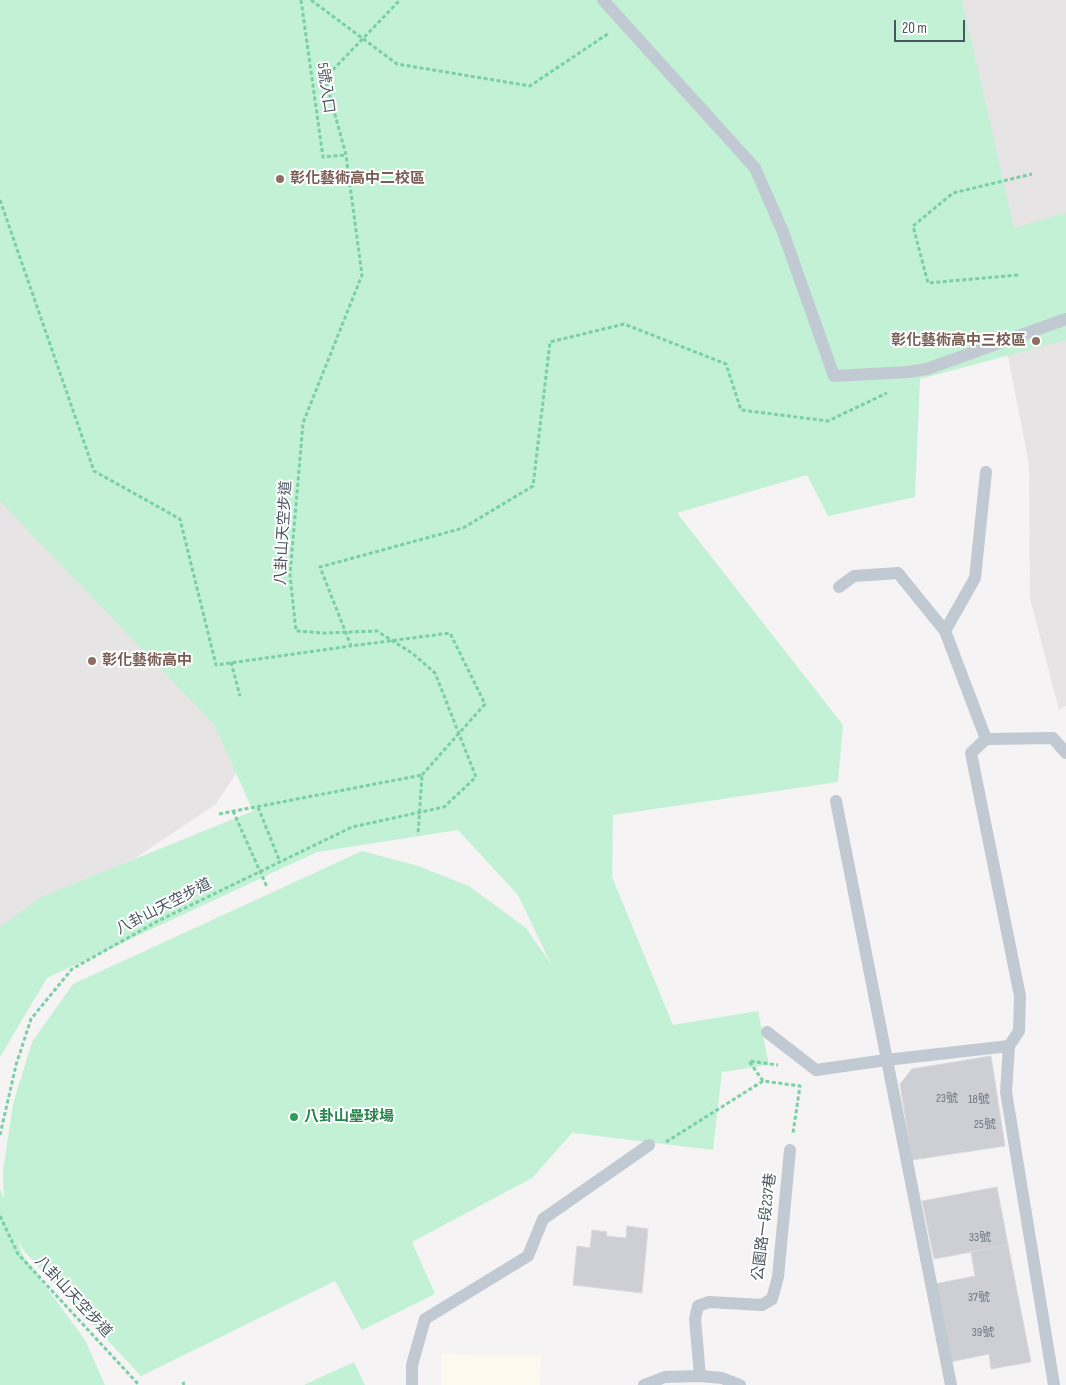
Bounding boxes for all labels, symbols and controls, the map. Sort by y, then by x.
scale bar [896,10,967,42]
text: 20 m [902,19,927,38]
street label: 5號入口 [313,61,337,115]
place label: 彰化藝術高中二校區 [290,170,425,188]
marker: 彰化藝術高中二校區 [274,173,286,185]
place label: 彰化藝術高中三校區 [891,332,1026,350]
marker: 彰化藝術高中三校區 [1030,335,1042,347]
street label: 八卦山天空步道 [272,480,296,586]
place label: 彰化藝術高中 [102,652,192,670]
marker: 彰化藝術高中 [86,655,98,667]
street label: 八卦山天空步道 [113,875,215,939]
house number: 23號 [936,1092,958,1106]
house number: 18號 [968,1093,990,1107]
place label: 八卦山壘球場 [304,1108,394,1126]
marker: 八卦山壘球場 [288,1111,300,1123]
house number: 25號 [974,1118,996,1132]
street label: 公園路一段237巷 [749,1172,781,1282]
house number: 33號 [969,1231,991,1245]
street label: 八卦山天空步道 [31,1252,115,1342]
house number: 37號 [968,1291,990,1305]
house number: 39號 [972,1326,994,1340]

